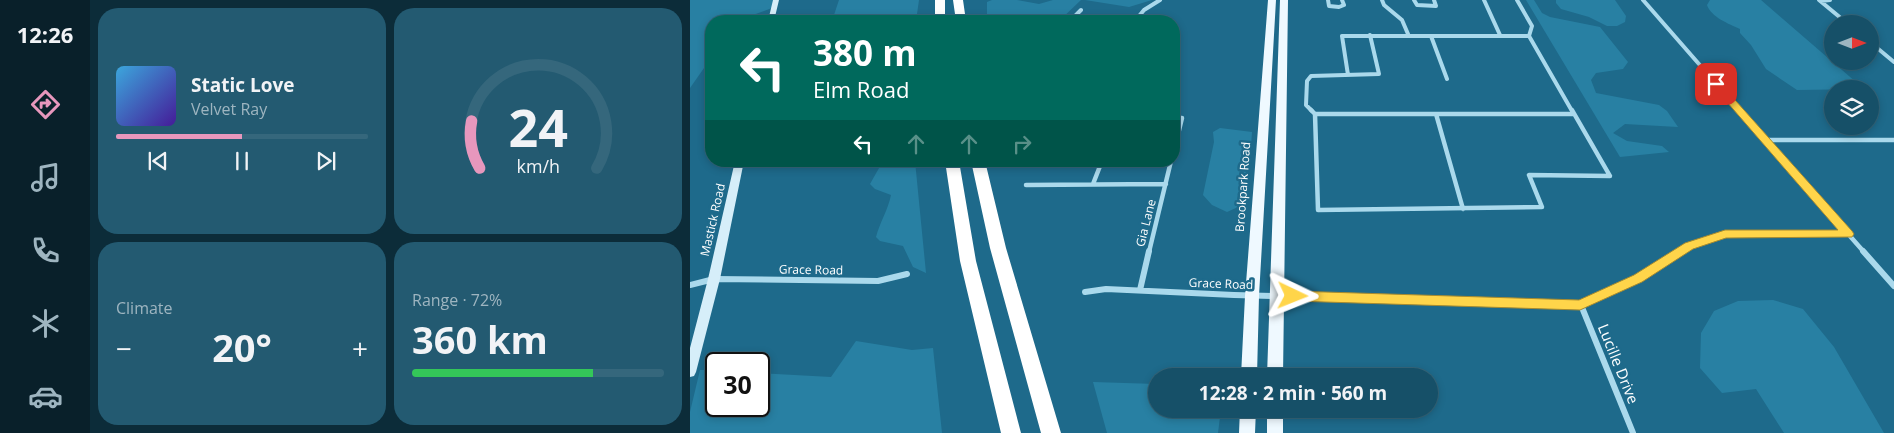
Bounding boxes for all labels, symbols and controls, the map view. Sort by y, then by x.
north arrow [1824,15,1879,70]
map controls [1824,15,1879,135]
text: 12:26 [17,19,73,49]
text: 380 m [813,29,917,76]
icon: left [730,35,795,100]
pin [1695,63,1737,105]
icon: arrive [1702,70,1730,98]
text: Static Love [191,72,294,98]
text: Elm Road [813,74,909,104]
button: layers [1824,80,1879,135]
icon: directions [28,87,63,122]
text: 24 [508,91,568,162]
text: Velvet Ray [191,98,267,120]
icon: left [849,130,877,158]
icon: ahead [902,130,930,158]
icon: ahead [955,130,983,158]
icon: right [1008,130,1036,158]
street label: Brookpark Road [1231,141,1254,233]
icon: previous [144,147,172,175]
icon: pause [228,147,256,175]
icon: next [312,147,340,175]
text: km/h [516,154,560,178]
icon: music [28,160,63,195]
street label: Mastick Road [696,182,729,258]
street label: Gia Lane [1131,197,1160,249]
icon: phone [28,233,63,268]
street label: Grace Road [779,260,843,279]
position arrow [1266,269,1318,321]
street label: Grace Road [1188,274,1254,293]
text: Range · 72% [412,289,502,311]
text: Climate [116,297,173,319]
icon: climate [28,306,63,341]
text: 360 km [412,313,548,365]
text: 20° [212,321,272,373]
street label: Lucille Drive [1594,321,1644,407]
text: − [116,329,132,367]
text: + [352,329,368,367]
speed limit sign: 30 [705,352,770,417]
icon: car [28,379,63,414]
text: 12:28 · 2 min · 560 m [1199,380,1387,406]

